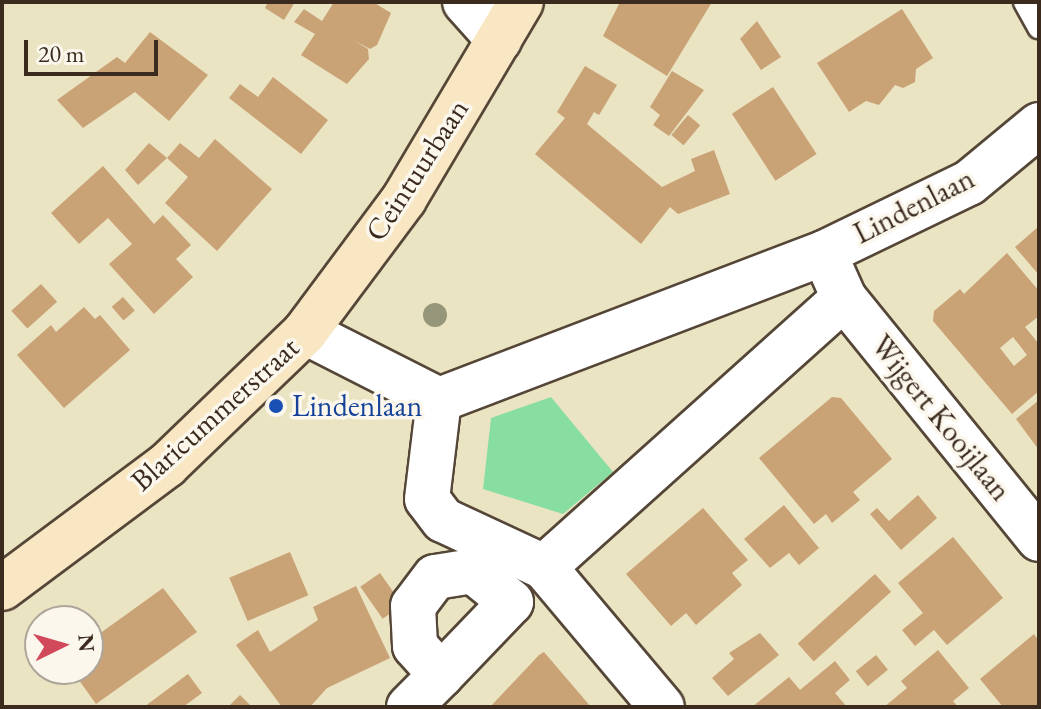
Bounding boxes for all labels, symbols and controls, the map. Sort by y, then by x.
scale bar [28,24,162,74]
text: 20 m [38,38,85,69]
street label: Ceintuurbaan [358,92,476,248]
street label: Lindenlaan [848,160,980,252]
street label: Wijgert Kooijlaan [863,328,1019,508]
street label: Blaricummerstraat [124,329,306,499]
place label: Lindenlaan [292,388,422,424]
marker: Lindenlaan [267,397,285,415]
north arrow [24,605,104,685]
text: N [71,633,102,653]

